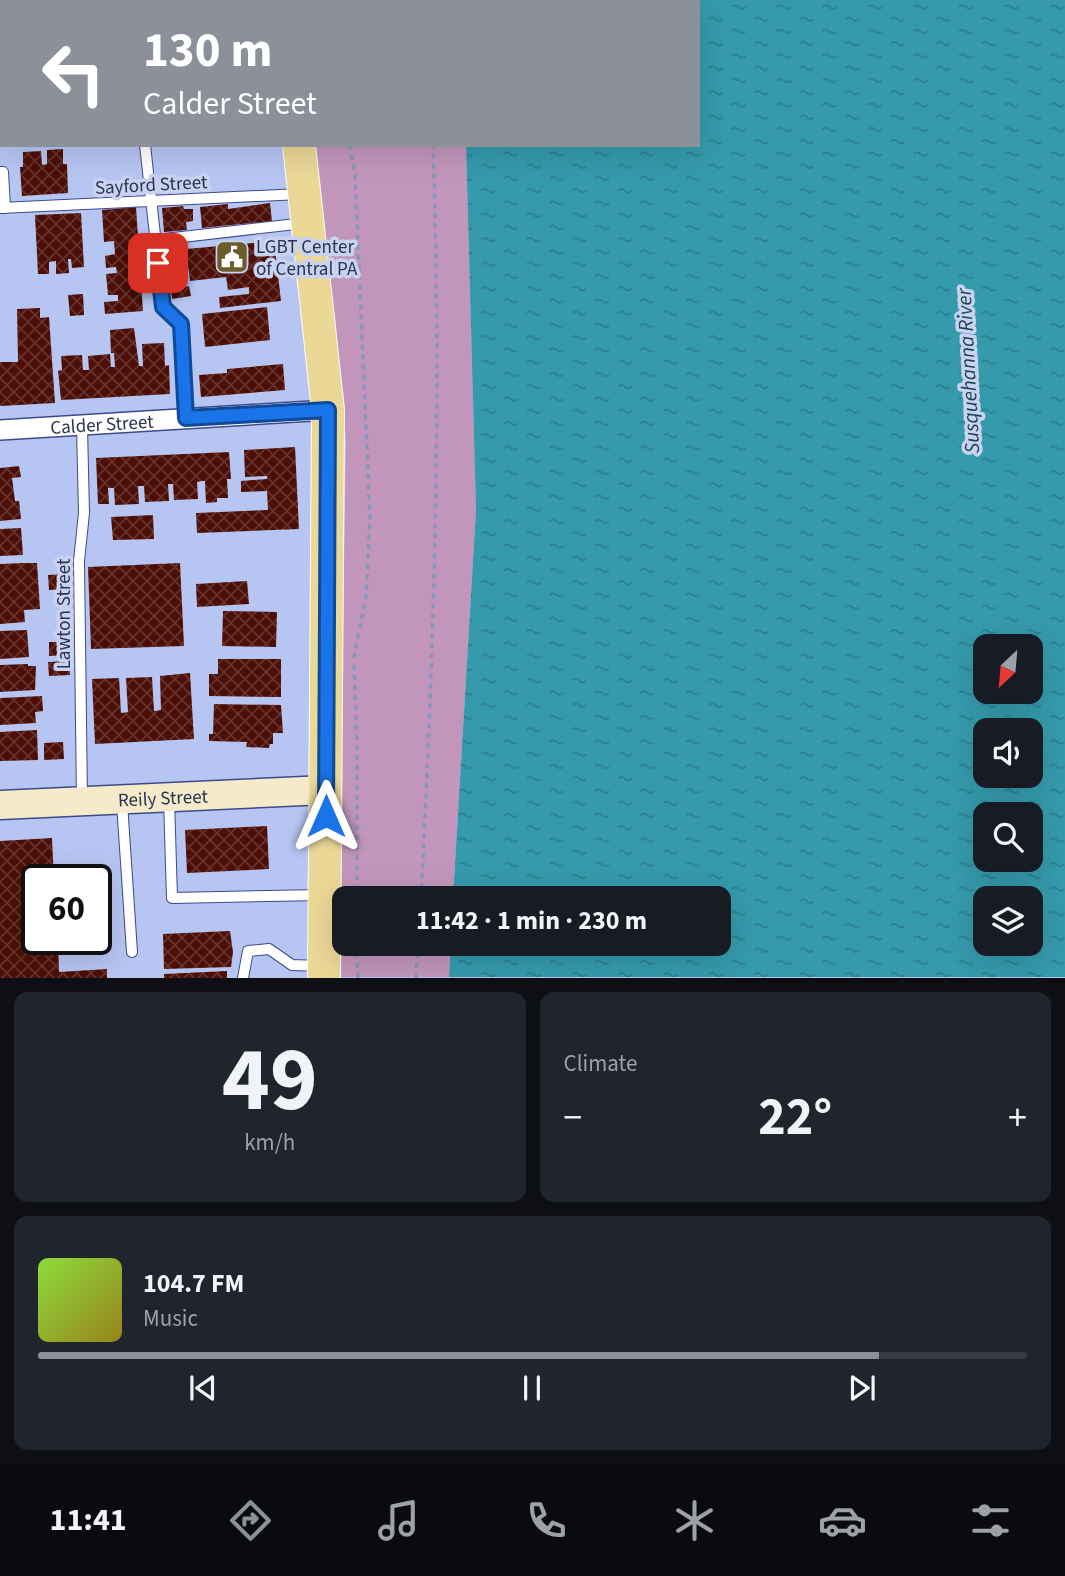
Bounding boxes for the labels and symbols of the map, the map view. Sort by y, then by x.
street label: Sayford Street [94,169,209,202]
pin [128,233,188,293]
place label: LGBT Center of Central PA [256,234,358,283]
public building icon: LGBT Center of Central PA [213,238,251,276]
water label: Susquehanna River [949,287,987,454]
street label: Calder Street [50,409,155,442]
street label: Lawton Street [51,558,78,669]
north arrow [973,634,1043,704]
position arrow [289,779,363,853]
street label: Reily Street [117,783,209,815]
speed limit sign: 60 [21,864,112,955]

